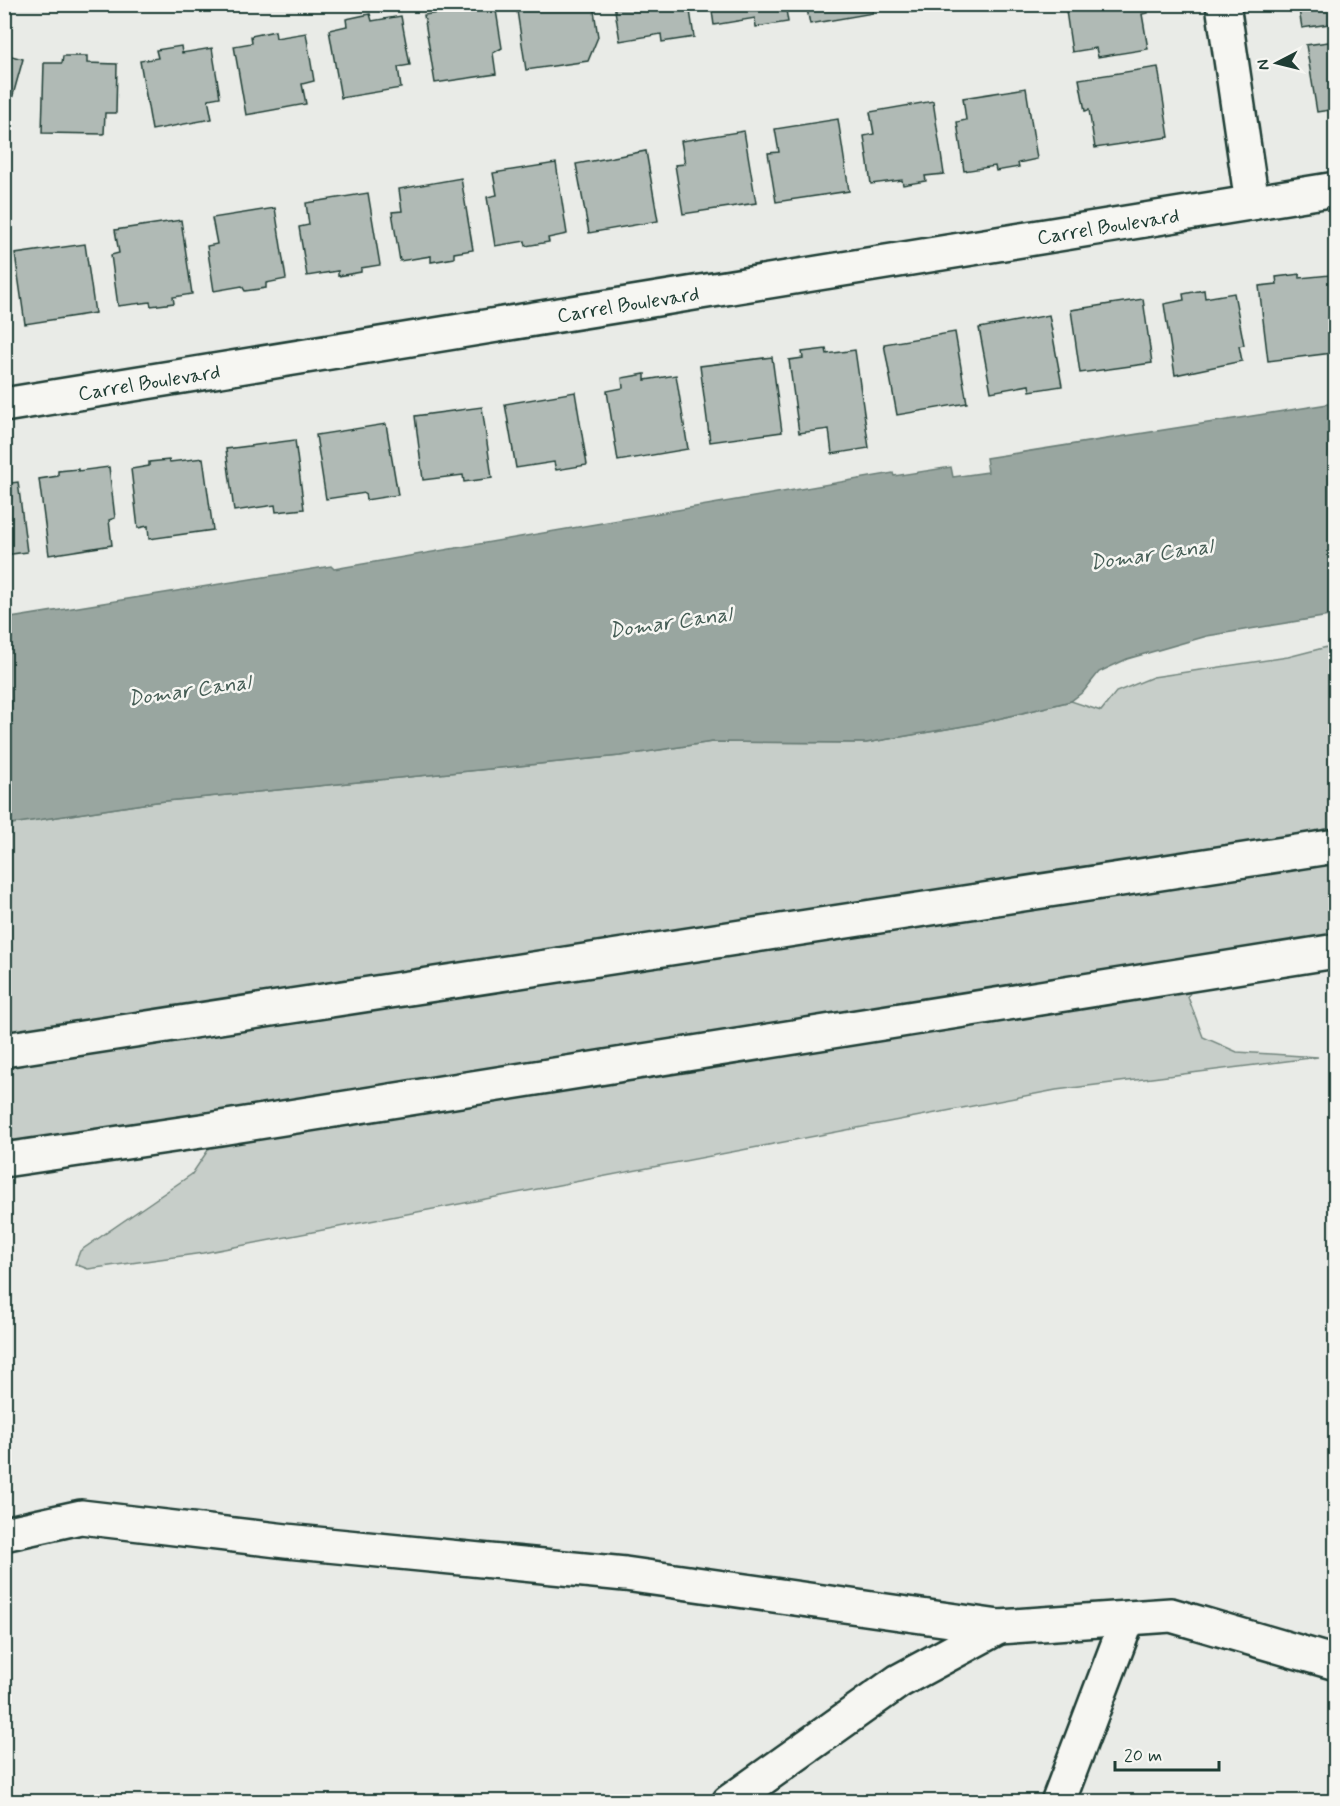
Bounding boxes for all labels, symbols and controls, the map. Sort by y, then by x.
north arrow [1247,33,1307,93]
text: N [1253,58,1275,71]
street label: Carrel Boulevard [1035,203,1181,252]
street label: Carrel Boulevard [555,281,701,330]
street label: Carrel Boulevard [76,359,222,408]
water label: Domar Canal [1088,532,1217,577]
water label: Domar Canal [607,600,736,645]
water label: Domar Canal [126,668,255,713]
scale bar [1115,1734,1218,1772]
text: 20 m [1124,1744,1162,1768]

